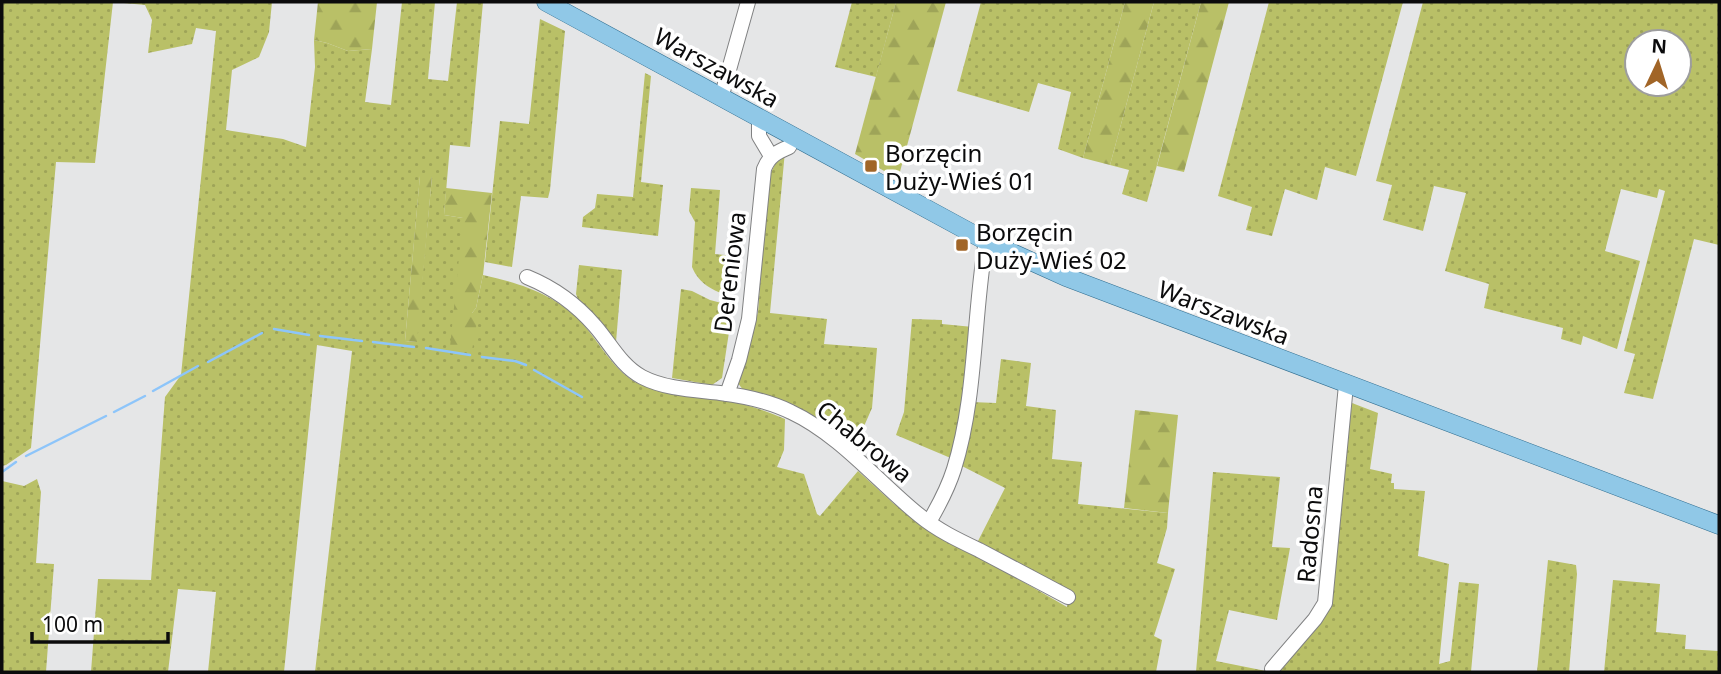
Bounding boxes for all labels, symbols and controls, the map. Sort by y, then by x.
street label: Warszawska [649,19,785,115]
north arrow [1623,28,1693,98]
text: N [1651,33,1668,60]
place label: Borzęcin Duży-Wieś 01 [885,136,1036,197]
marker: Borzęcin Duży-Wieś 01 [863,158,879,174]
street label: Dereniowa [705,210,753,334]
place label: Borzęcin Duży-Wieś 02 [976,215,1127,276]
marker: Borzęcin Duży-Wieś 02 [954,237,970,253]
street label: Warszawska [1154,272,1294,352]
street label: Chabrowa [810,392,920,490]
street label: Radosna [1288,484,1330,584]
scale bar [32,600,168,644]
text: 100 m [42,610,103,638]

